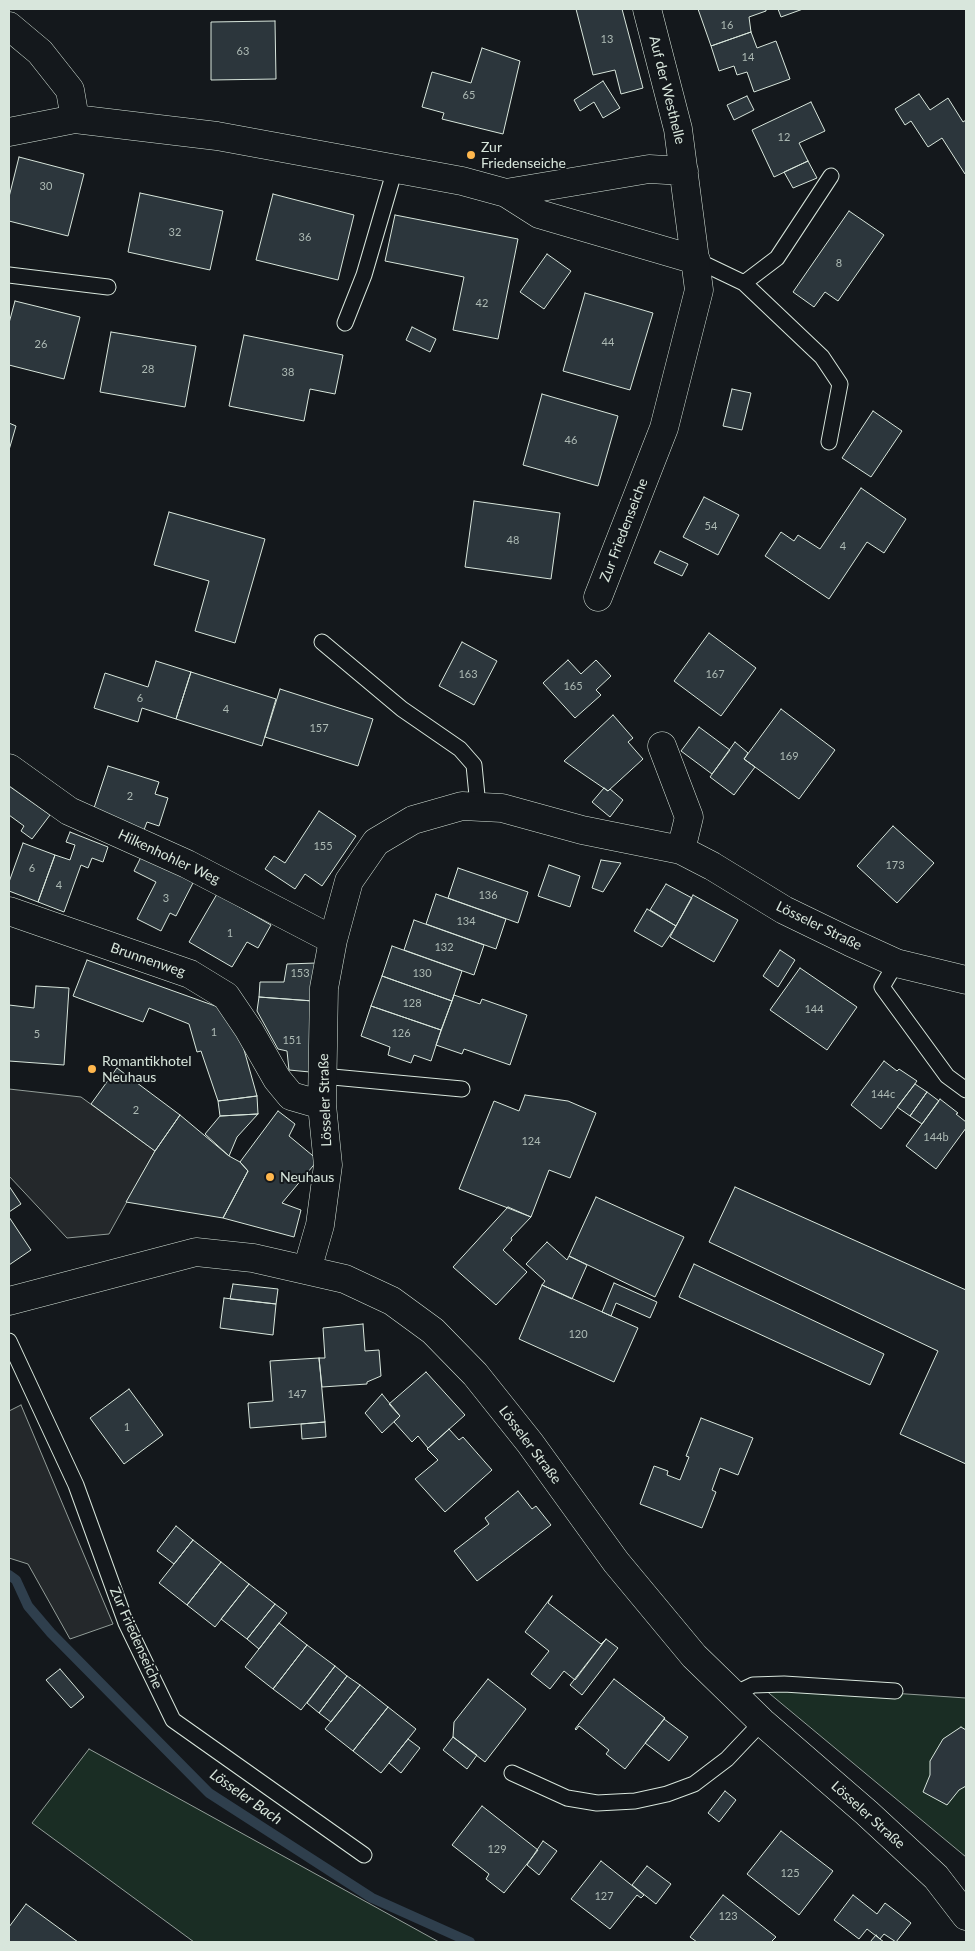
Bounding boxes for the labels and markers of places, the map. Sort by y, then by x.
place label: Zur Friedenseiche [481,139,566,172]
marker: Zur Friedenseiche [465,149,477,161]
place label: Romantikhotel Neuhaus [102,1053,191,1086]
marker: Romantikhotel Neuhaus [86,1063,98,1075]
place label: Neuhaus [280,1169,334,1185]
marker: Neuhaus [264,1171,276,1183]

